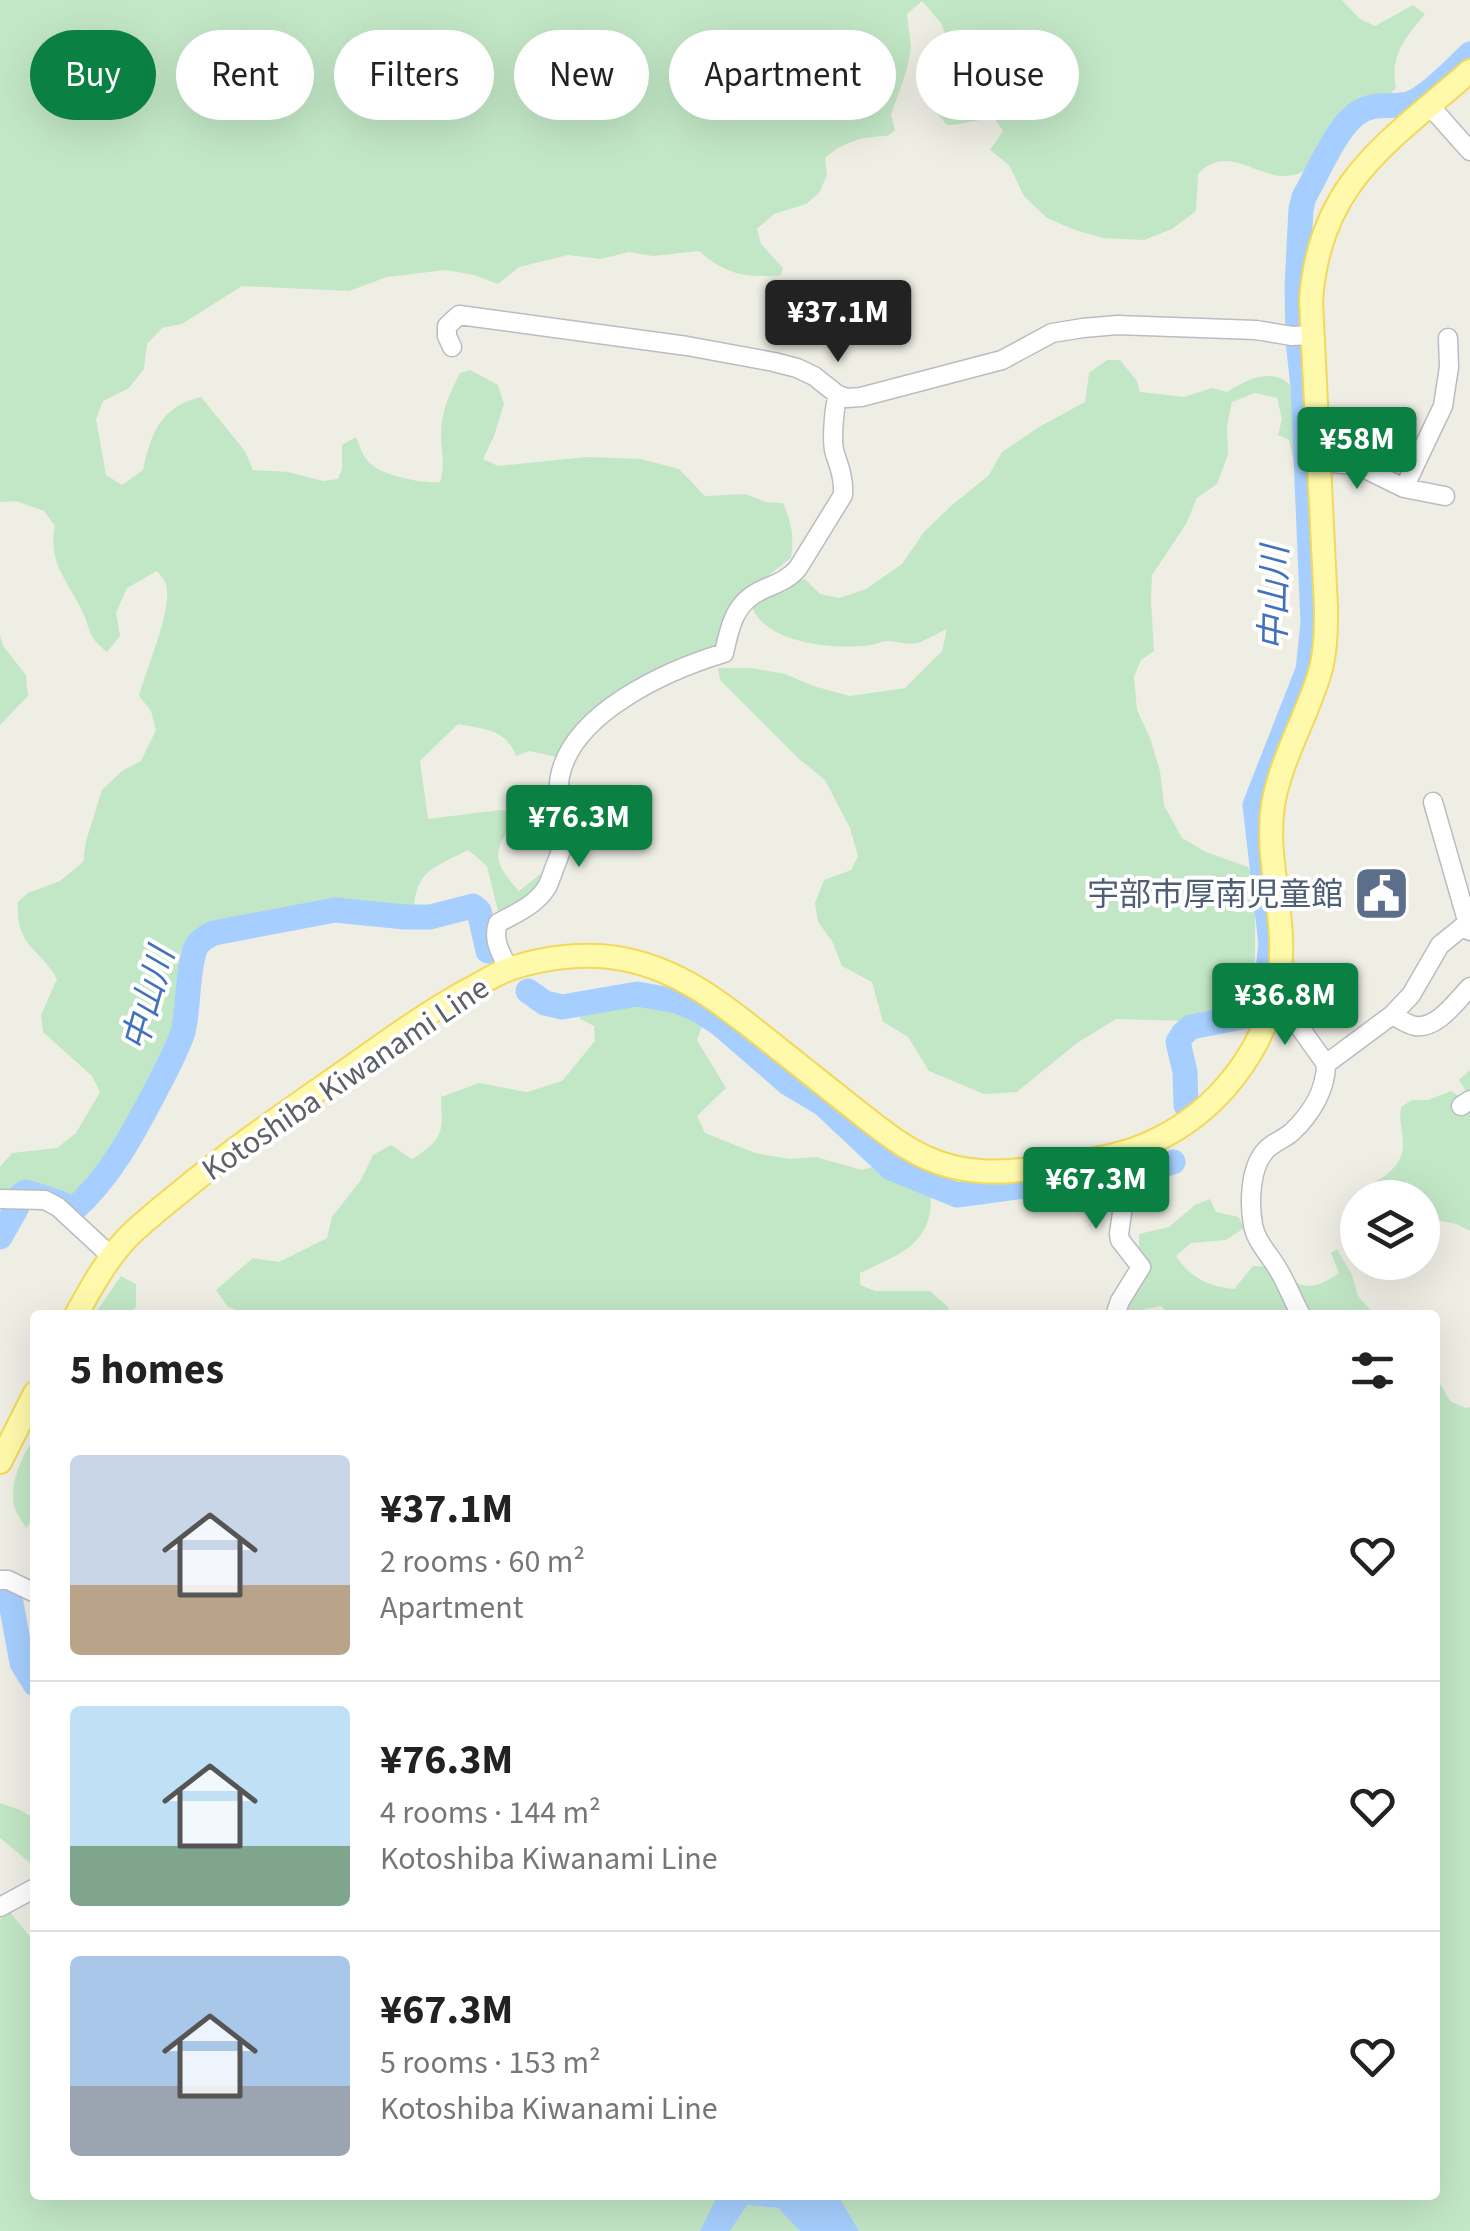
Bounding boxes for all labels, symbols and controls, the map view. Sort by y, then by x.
chip: Buy [30,30,156,120]
chip: Rent [176,30,314,120]
chip: Filters [334,30,494,120]
chip: New [514,30,649,120]
chip: Apartment [669,30,896,120]
chip: House [916,30,1079,120]
pin: ¥37.1M [757,280,919,365]
text: ¥37.1M [787,289,889,335]
pin: ¥58M [1298,407,1416,492]
text: ¥58M [1319,416,1395,462]
water label: 中山川 [1249,541,1301,651]
pin: ¥76.3M [498,785,660,870]
text: ¥76.3M [528,794,630,840]
public building icon: 宇部市厚南児童館 [1352,864,1412,924]
place label: 宇部市厚南児童館 [1087,872,1343,918]
water label: 中山川 [110,938,189,1057]
pin: ¥36.8M [1204,963,1366,1048]
street label: Kotoshiba Kiwanami Line [193,965,498,1192]
text: ¥36.8M [1234,972,1336,1018]
pin: ¥67.3M [1015,1147,1177,1232]
text: ¥67.3M [1045,1156,1147,1202]
map controls [1340,1180,1440,1280]
button: layers [1340,1180,1440,1280]
text: 5 homes [70,1340,224,1400]
icon: filters [1345,1343,1400,1398]
text: ¥37.1M [380,1479,513,1539]
icon: home [150,1495,270,1615]
icon: heart [1345,1528,1400,1583]
text: 2 rooms · 60 m² [380,1539,585,1585]
text: Apartment [380,1585,523,1631]
text: ¥76.3M [380,1730,513,1790]
icon: home [150,1746,270,1866]
icon: heart [1345,1779,1400,1834]
text: 4 rooms · 144 m² [380,1790,601,1836]
text: Kotoshiba Kiwanami Line [380,1836,718,1882]
text: ¥67.3M [380,1980,513,2040]
icon: home [150,1996,270,2116]
icon: heart [1345,2029,1400,2084]
text: 5 rooms · 153 m² [380,2040,601,2086]
text: Kotoshiba Kiwanami Line [380,2086,718,2132]

